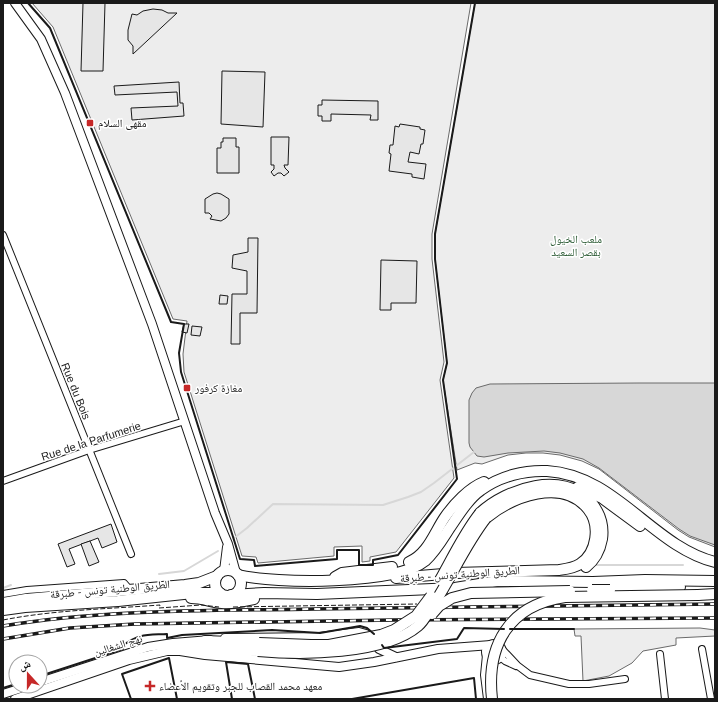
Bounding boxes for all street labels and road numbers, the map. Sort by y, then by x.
street label: Rue du Bois [59,361,93,421]
street label: Rue de la Parfumerie [40,419,142,463]
street label: الطريق الوطنية تونس - طبرقة [400,564,520,585]
street label: الطريق الوطنية تونس - طبرقة [50,578,170,601]
street label: نهج الشغالين [92,632,144,659]

